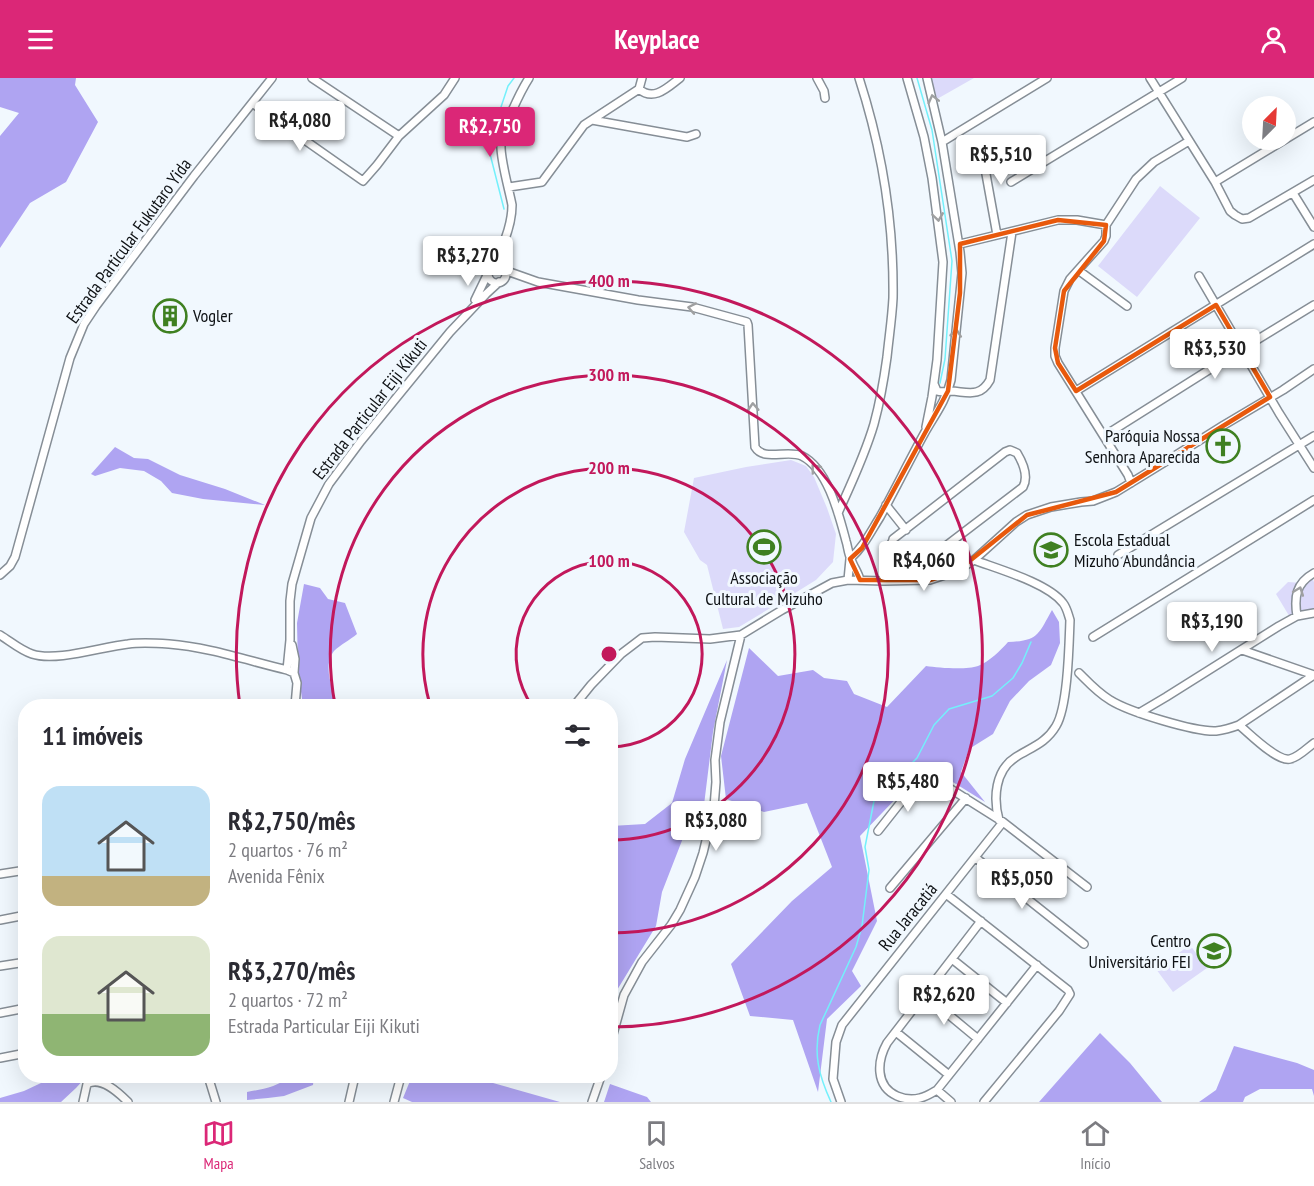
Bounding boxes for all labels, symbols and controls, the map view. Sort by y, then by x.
text: Keyplace [614,22,700,56]
icon: menu [24,23,57,56]
icon: person [1257,23,1290,56]
one-way arrow [928,94,940,104]
north arrow [1242,96,1296,150]
map controls [1242,96,1296,150]
pin: R$4,080 [245,101,355,152]
text: R$4,080 [269,107,331,133]
pin: R$2,750 [435,107,545,158]
text: R$2,750 [459,113,521,139]
pin: R$5,510 [946,135,1056,186]
text: R$5,510 [970,141,1032,167]
street label: Estrada Particular Fukutaro Yida [61,154,196,328]
one-way arrow [932,212,944,221]
pin: R$3,270 [413,236,523,287]
text: R$3,270 [437,242,499,268]
text: 400 m [588,269,630,292]
building icon: Vogler [152,298,188,334]
one-way arrow [688,302,698,315]
place label: Vogler [192,304,233,327]
one-way arrow [949,328,962,337]
pin: R$3,530 [1160,329,1270,380]
street label: Estrada Particular Eiji Kikuti [307,334,432,484]
text: R$3,530 [1184,335,1246,361]
text: 300 m [588,363,630,386]
one-way arrow [746,403,759,412]
place label: Paróquia Nossa Senhora Aparecida [1085,424,1200,468]
church icon: Paróquia Nossa Senhora Aparecida [1205,428,1241,464]
text: 200 m [588,456,630,479]
one-way arrow [812,464,823,475]
place label: Escola Estadual Mizuho Abundância [1074,528,1195,572]
sports icon: Associação Cultural de Mizuho [746,529,782,565]
school or university icon: Escola Estadual Mizuho Abundância [1033,532,1069,568]
pin: R$4,060 [869,541,979,592]
text: R$4,060 [893,547,955,573]
text: 100 m [588,549,630,572]
place label: Associação Cultural de Mizuho [705,566,823,610]
one-way arrow [1291,587,1304,597]
pin: R$3,190 [1157,602,1267,653]
text: R$3,190 [1181,608,1243,634]
centre of rings [599,644,619,664]
text: 11 imóveis [42,719,143,752]
icon: filters [561,719,594,752]
pin: R$5,480 [853,762,963,813]
text: R$5,480 [877,768,939,794]
pin: R$3,080 [661,801,771,852]
text: R$2,750/mês [228,804,355,837]
text: R$3,080 [685,807,747,833]
icon: home [90,810,162,882]
text: 2 quartos · 76 m² [228,837,348,863]
pin: R$5,050 [967,859,1077,910]
text: Avenida Fênix [228,863,325,889]
text: R$5,050 [991,865,1053,891]
street label: Rua Jaracatiá [873,878,942,955]
place label: Centro Universitário FEI [1089,929,1191,973]
school or university icon: Centro Universitário FEI [1196,933,1232,969]
text: R$3,270/mês [228,954,355,987]
icon: home [90,960,162,1032]
pin: R$2,620 [889,975,999,1026]
text: R$2,620 [913,981,975,1007]
text: 2 quartos · 72 m² [228,987,348,1013]
text: Estrada Particular Eiji Kikuti [228,1013,420,1039]
tab: Mapa [202,1117,235,1173]
tab: Salvos [639,1117,675,1173]
tab: Início [1079,1117,1112,1173]

